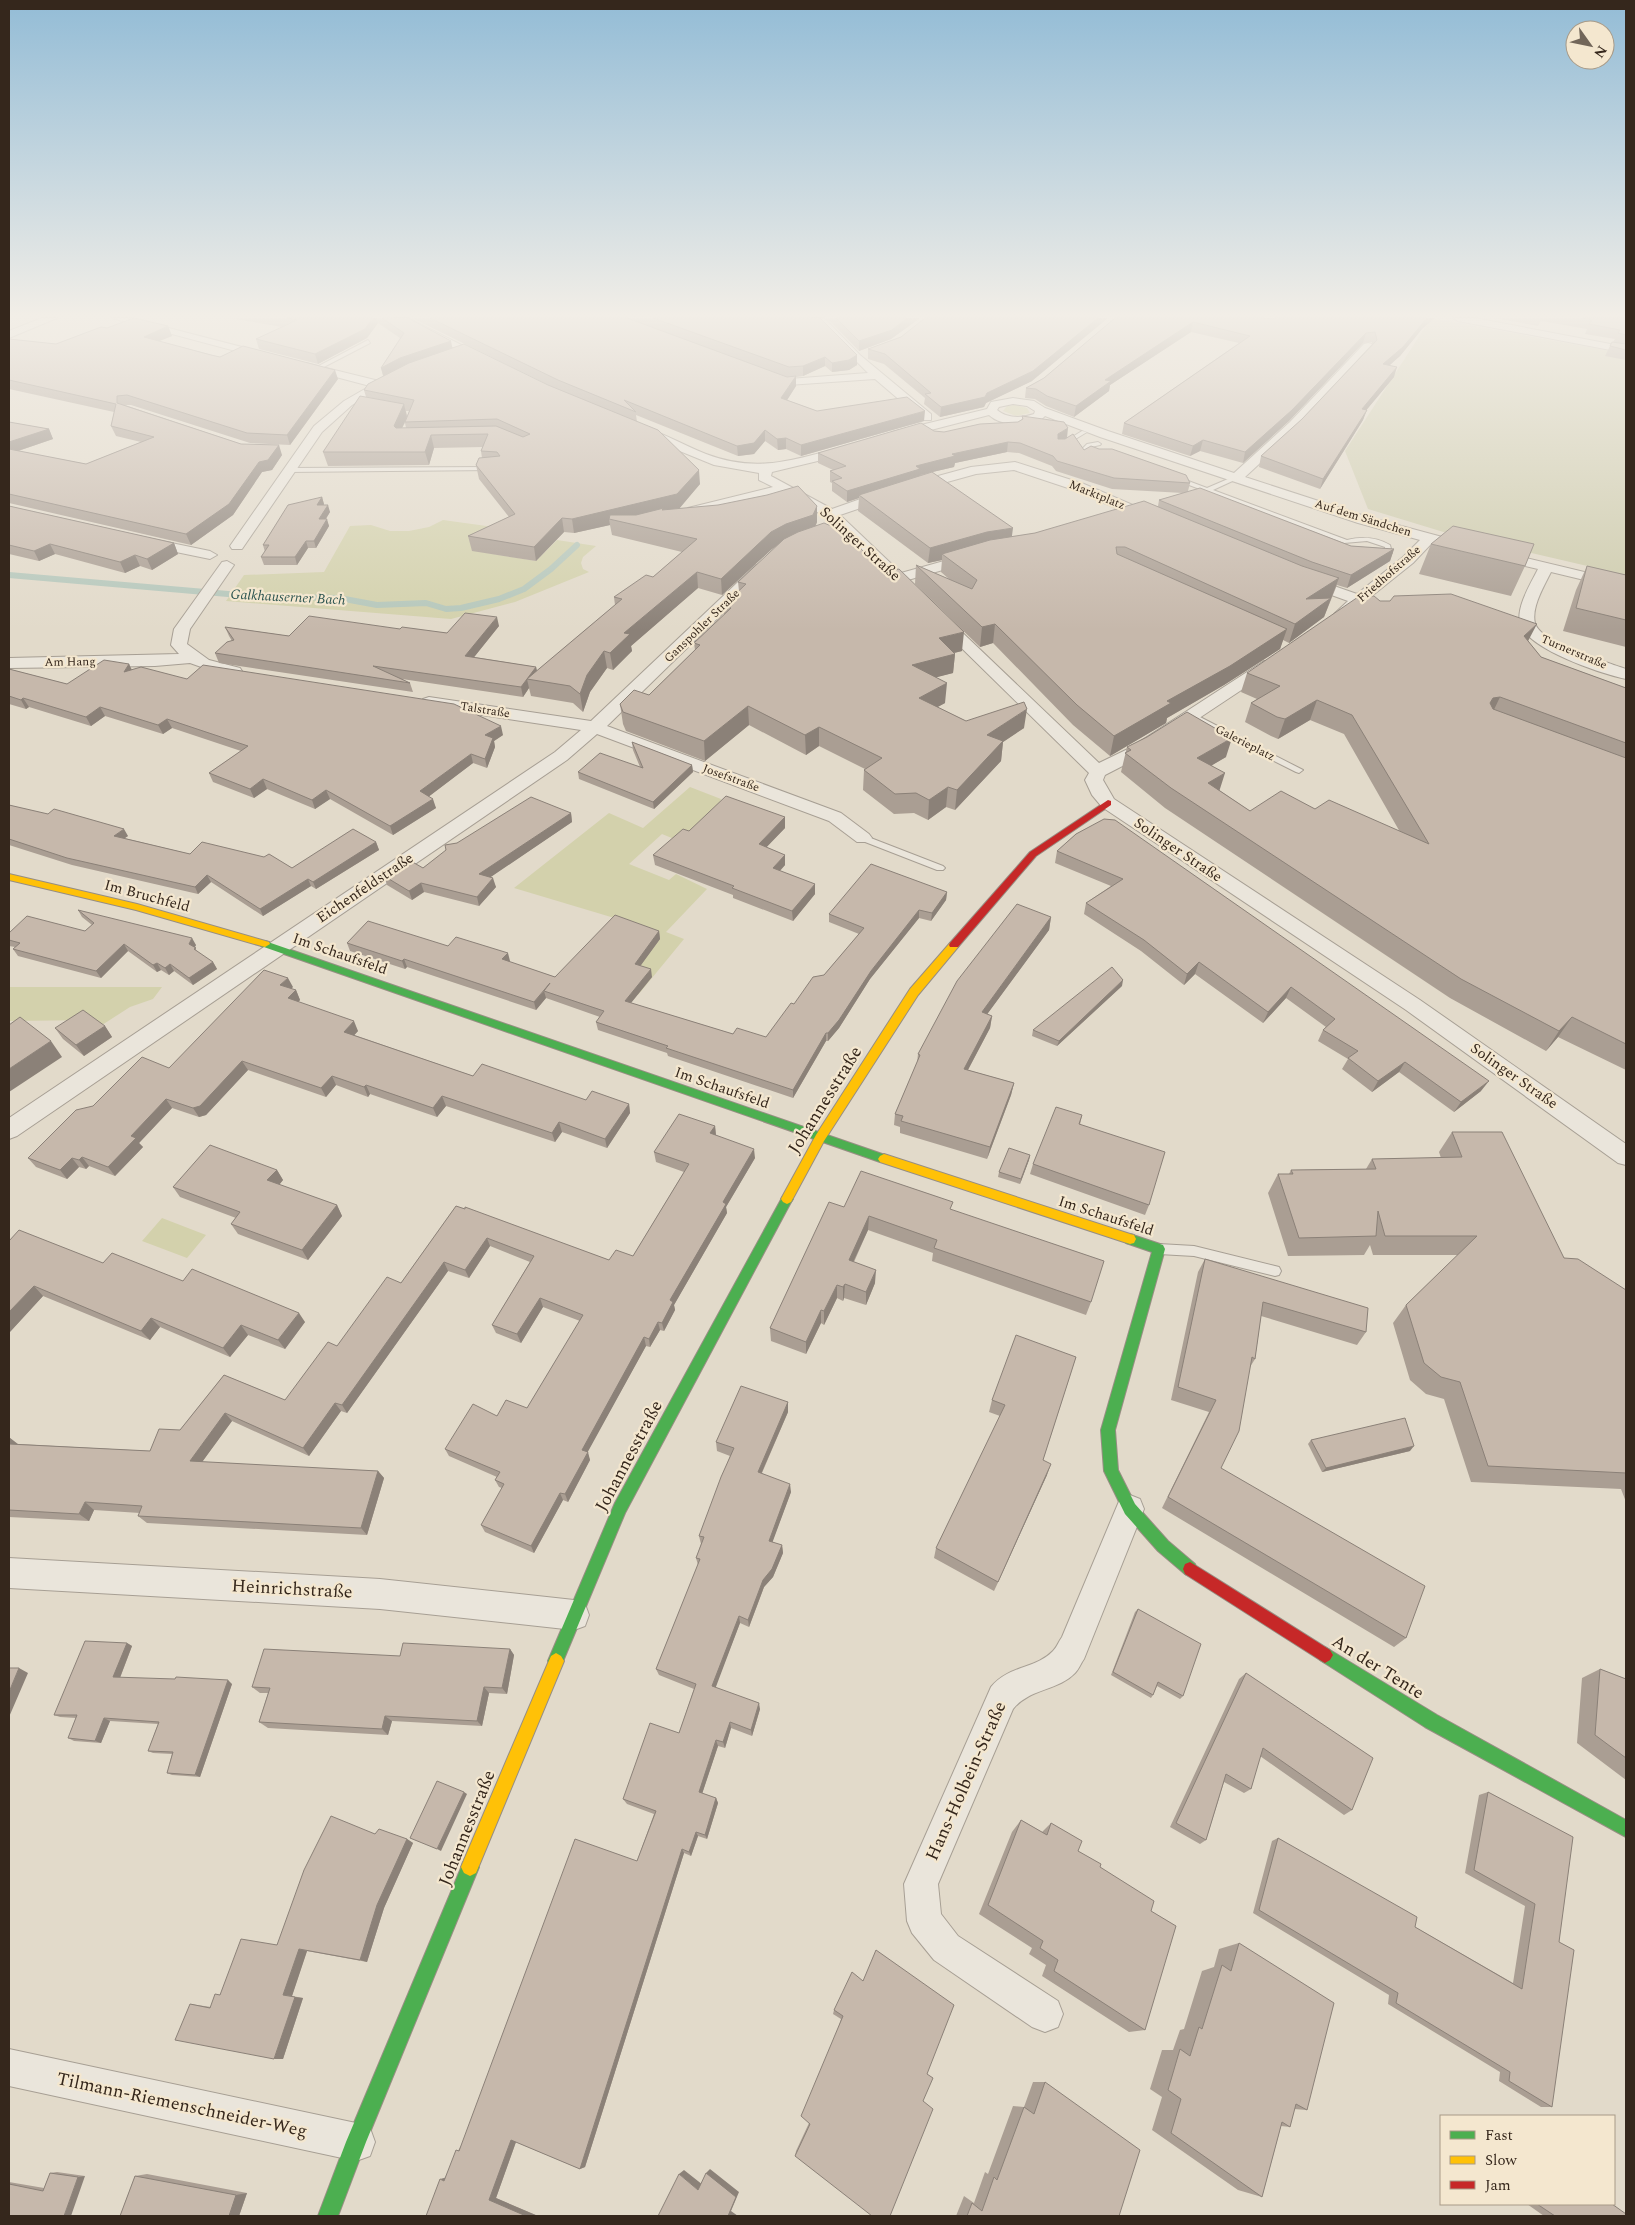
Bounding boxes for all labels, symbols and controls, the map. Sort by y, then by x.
north arrow [1565,20,1615,70]
text: N [1589,41,1612,62]
street label: Marktplatz [1066,475,1128,515]
street label: Auf dem Sändchen [1312,494,1414,542]
street label: Solinger Straße [814,501,906,587]
street label: Friedhofstraße [1353,541,1425,607]
water label: Galkhauserner Bach [230,583,346,611]
street label: Ganspohler Straße [660,585,744,667]
street label: Turnerstraße [1538,630,1610,675]
street label: Am Hang [44,652,96,672]
street label: Talstraße [459,697,511,723]
street label: Galerieplatz [1212,720,1278,766]
street label: Josefstraße [700,759,762,797]
street label: Solinger Straße [1129,812,1227,888]
street label: Eichenfeldstraße [312,847,418,929]
street label: Im Bruchfeld [102,874,192,918]
street label: Im Schaufsfeld [289,927,391,981]
street label: Solinger Straße [1465,1037,1563,1115]
street label: Johannesstraße [781,1041,869,1159]
street label: Im Schaufsfeld [671,1061,773,1115]
street label: Im Schaufsfeld [1055,1190,1157,1242]
street label: Johannesstraße [588,1396,670,1516]
street label: Heinrichstraße [231,1572,353,1606]
street label: An der Tente [1327,1628,1429,1706]
street label: Hans-Holbein-Straße [919,1697,1013,1865]
street label: Johannesstraße [432,1766,502,1890]
street label: Tilmann-Riemenschneider-Weg [54,2065,310,2145]
legend [1440,2115,1615,2205]
text: Fast [1485,2124,1513,2147]
text: Slow [1485,2149,1517,2172]
text: Jam [1485,2174,1511,2197]

